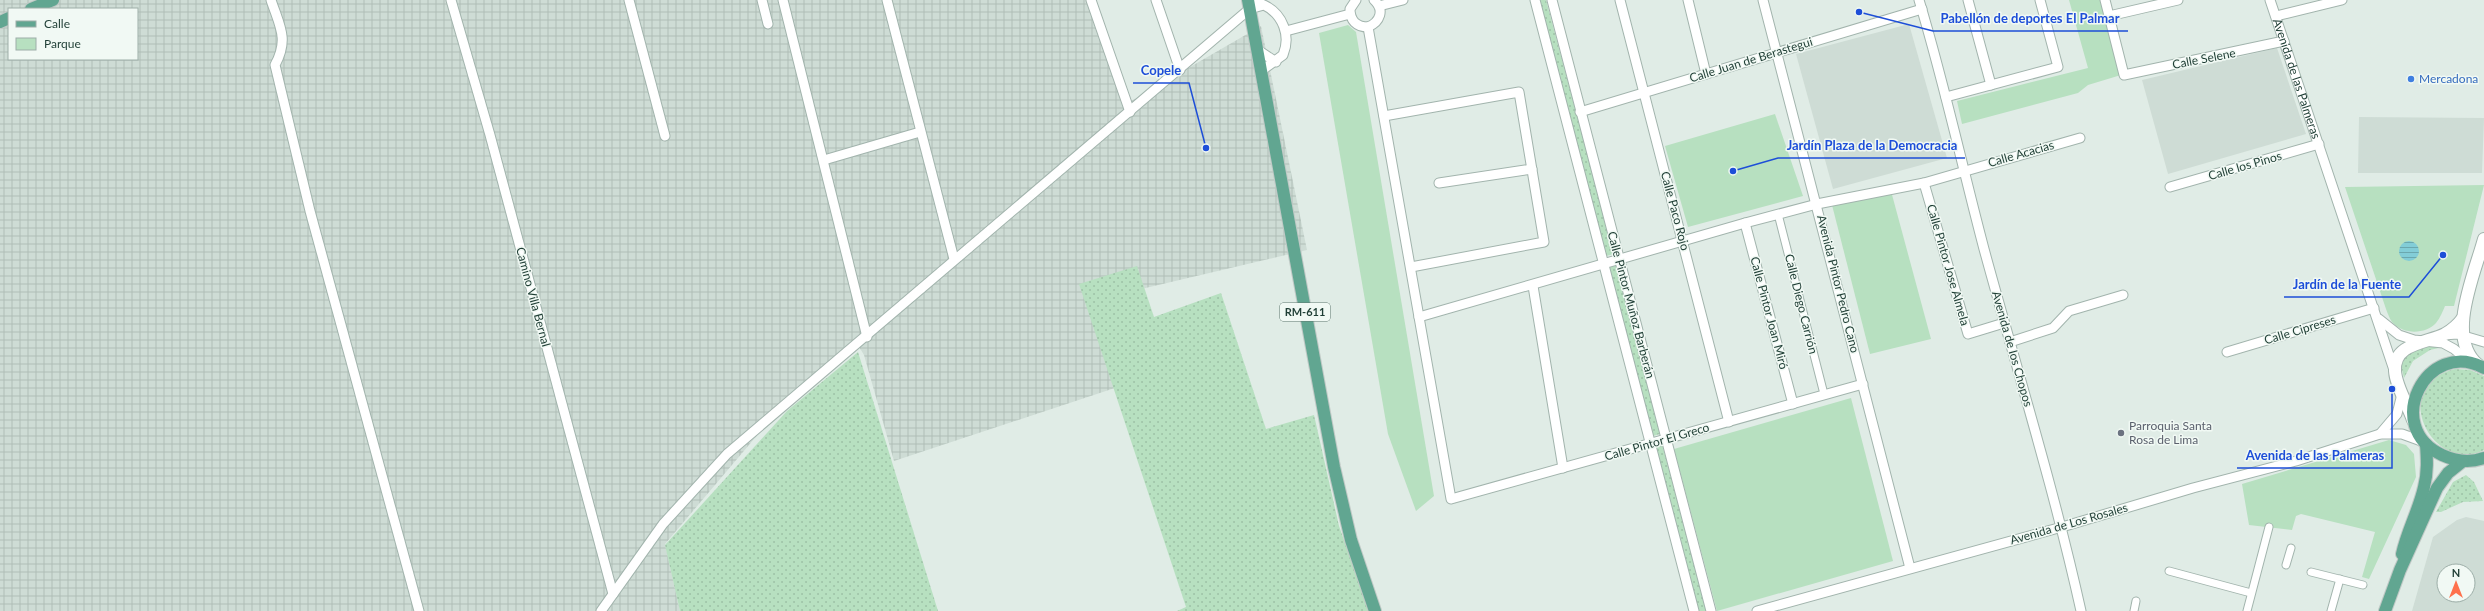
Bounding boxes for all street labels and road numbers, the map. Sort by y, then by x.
street label: Avenida de las Palmeras [2270,16,2324,141]
street label: Calle Juan de Berastegui [1687,34,1814,85]
street label: Calle Selene [2171,45,2237,72]
street label: Calle Acacias [1986,137,2056,170]
street label: Calle los Pinos [2206,148,2283,183]
street label: Calle Paco Rojo [1658,170,1693,252]
street label: Calle Pintor Jose Almela [1924,203,1973,327]
street label: Avenida Pintor Pedro Cano [1814,213,1863,355]
street label: Calle Pintor Muñoz Barberán [1605,230,1658,380]
street label: Camino Villa Bernal [513,245,554,348]
street label: Calle Diego Carrión [1782,252,1821,355]
street label: Calle Pintor Joan Miró [1747,255,1792,371]
street label: Avenida de los Chopos [1989,289,2036,408]
road number: RM-611 [1280,303,1330,321]
street label: Calle Cipreses [2262,312,2337,347]
street label: Calle Pintor El Greco [1603,419,1711,464]
street label: Avenida de Los Rosales [2008,500,2129,548]

